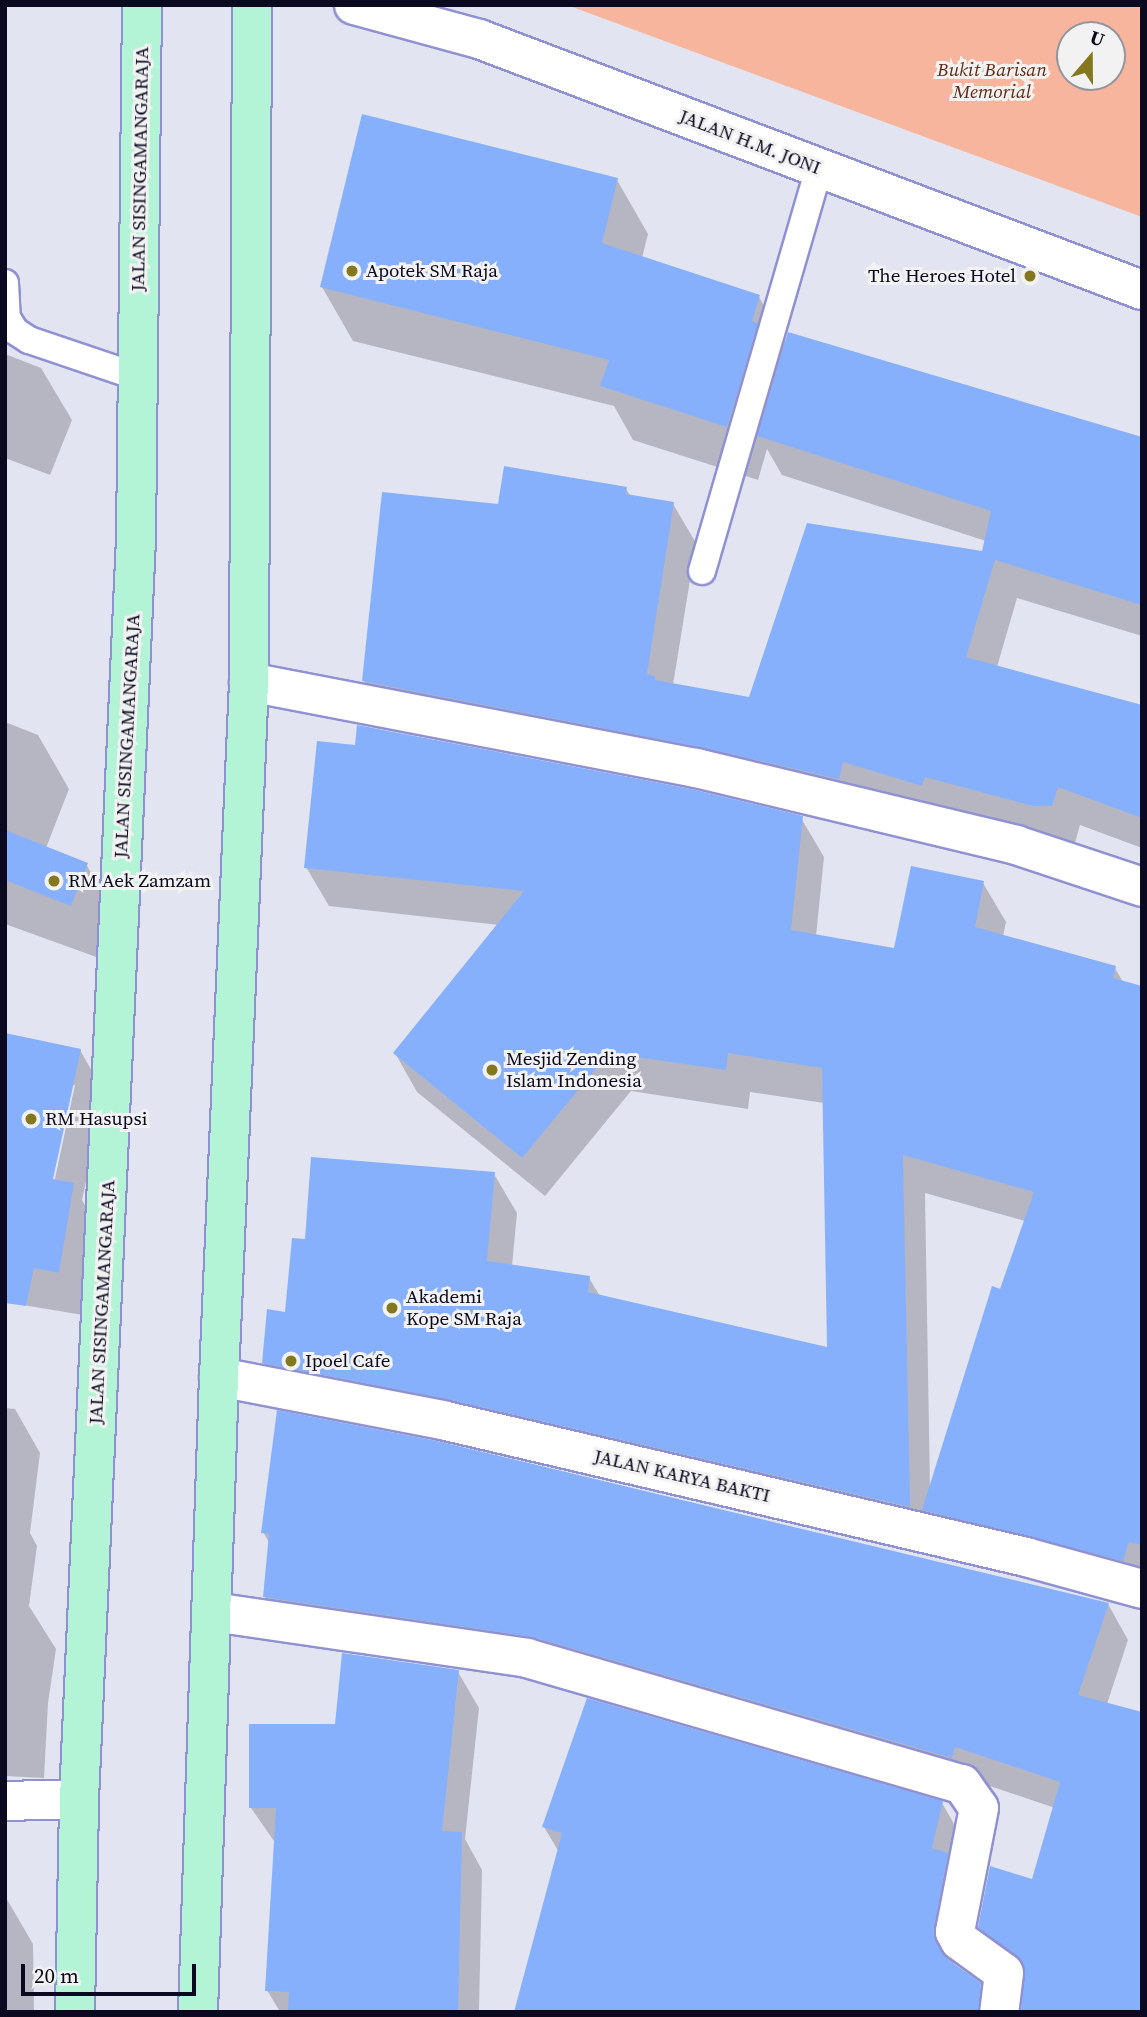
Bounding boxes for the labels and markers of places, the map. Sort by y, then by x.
place label: Apotek SM Raja [366,260,498,282]
marker: Apotek SM Raja [344,263,360,279]
place label: The Heroes Hotel [868,265,1016,287]
marker: The Heroes Hotel [1022,268,1038,284]
place label: RM Aek Zamzam [68,870,211,892]
marker: RM Aek Zamzam [46,873,62,889]
place label: Mesjid Zending Islam Indonesia [506,1048,642,1092]
marker: Mesjid Zending Islam Indonesia [484,1062,500,1078]
place label: RM Hasupsi [45,1108,147,1130]
marker: RM Hasupsi [23,1111,39,1127]
place label: Akademi Kope SM Raja [406,1286,522,1330]
marker: Akademi Kope SM Raja [384,1300,400,1316]
place label: Ipoel Cafe [305,1350,390,1372]
marker: Ipoel Cafe [283,1353,299,1369]

